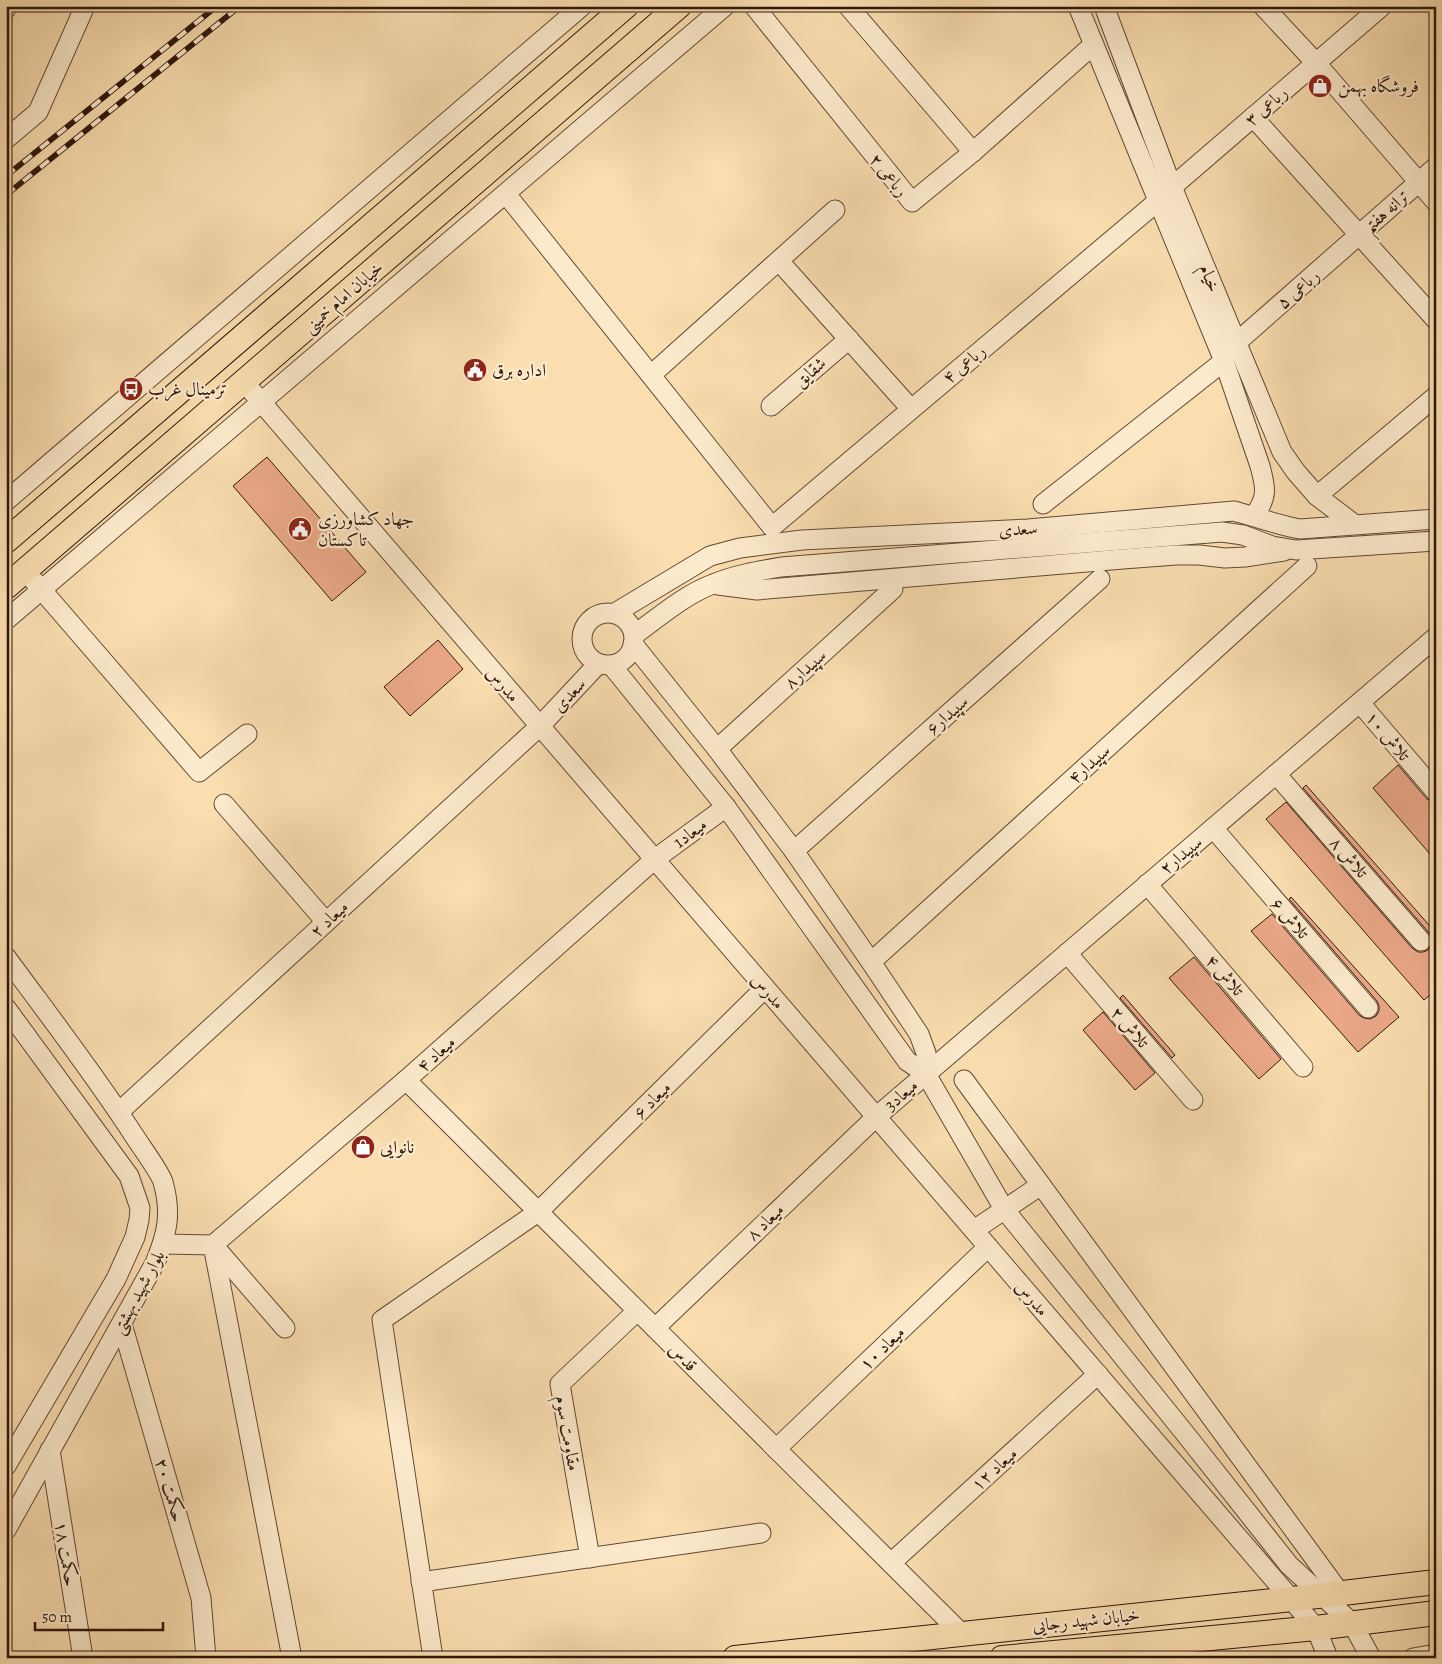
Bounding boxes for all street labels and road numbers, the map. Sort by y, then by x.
street label: رباعی ۳ [1239,81,1293,131]
street label: رباعی ۲ [864,148,914,202]
street label: ترانه هفتم [1358,184,1418,242]
street label: خیابان امام خمینی [298,255,391,342]
street label: خیام [1190,260,1226,297]
street label: رباعی ۵ [1271,264,1325,314]
street label: رباعی ۴ [937,339,991,389]
street label: شقایق [789,351,831,393]
street label: سعدی [998,516,1038,542]
street label: سپیدار۸ [779,644,832,695]
street label: مدرس [481,661,525,707]
street label: سعدی [547,673,591,717]
street label: سپیدار۶ [921,690,974,741]
street label: تلاش ۱۰ [1360,706,1416,767]
street label: سپیدار۴ [1063,739,1116,790]
street label: میعاد1 [668,812,712,854]
street label: سپیدار۲ [1154,830,1208,881]
street label: تلاش ۸ [1324,831,1374,883]
street label: تلاش ۶ [1265,892,1315,944]
street label: میعاد ۲ [305,895,353,943]
street label: تلاش ۴ [1200,949,1250,1001]
street label: مدرس [746,968,790,1014]
street label: تلاش ۲ [1105,1001,1155,1053]
street label: میعاد ۴ [412,1030,460,1078]
street label: میعاد3 [879,1074,923,1116]
street label: میعاد ۶ [628,1076,676,1124]
street label: میعاد ۸ [741,1198,789,1246]
street label: بلوار شهید بهشتی [106,1246,171,1339]
street label: مدرس [1010,1275,1054,1321]
street label: میعاد ۱۰ [854,1320,910,1376]
street label: قدس [663,1337,703,1377]
street label: مقاومت سوم [546,1393,586,1473]
street label: میعاد ۱۲ [966,1442,1022,1496]
street label: حکمت ۲۰ [149,1455,191,1525]
street label: حکمت ۱۸ [49,1520,83,1588]
street label: خیابان شهید رجایی [1031,1602,1141,1638]

